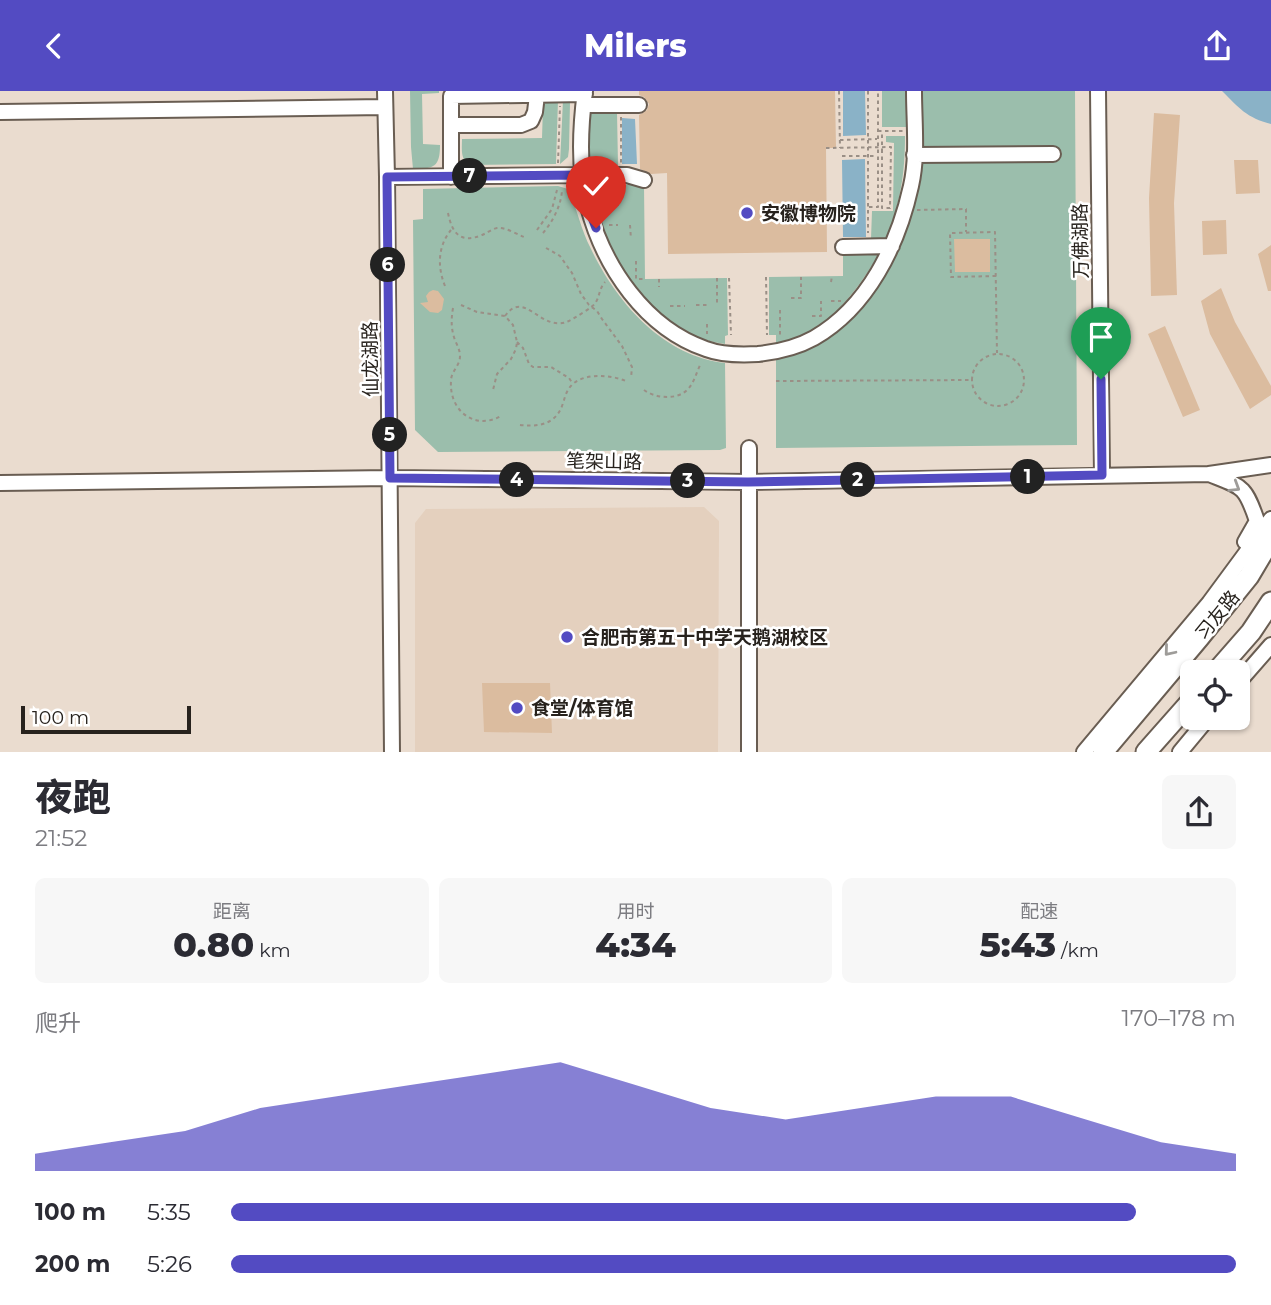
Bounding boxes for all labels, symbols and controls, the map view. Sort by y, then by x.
text: Milers [584,26,687,65]
icon: back [35,27,73,65]
icon: share [1198,27,1236,65]
pin [566,156,626,228]
pin: 7 [452,159,488,193]
text: 7 [464,164,475,187]
icon: check [577,167,615,205]
place label: 安徽博物院 [761,202,856,225]
street label: 万佛湖路 [1068,203,1093,279]
marker: 安徽博物院 [739,205,755,221]
pin: 6 [370,247,406,283]
text: 6 [381,253,394,276]
pin [1071,307,1131,379]
icon: arrive [1082,318,1120,356]
street label: 仙龙湖路 [358,321,383,397]
pin: 5 [372,417,408,453]
text: 5 [384,423,395,446]
street label: 笔架山路 [566,449,642,474]
pin: 1 [1010,459,1046,495]
pin: 4 [500,463,534,497]
pin: 3 [670,463,706,499]
pin: 2 [840,463,876,497]
text: 1 [1024,465,1031,488]
text: 4 [510,468,523,491]
text: 2 [852,468,863,491]
text: 3 [682,469,693,492]
one-way arrow [1227,478,1240,491]
street label: 习友路 [1191,586,1244,645]
place label: 合肥市第五十中学天鹅湖校区 [581,626,828,649]
marker: 合肥市第五十中学天鹅湖校区 [559,629,575,645]
one-way arrow [1165,642,1177,655]
map controls [1180,660,1250,730]
button: locate [1180,660,1250,730]
place label: 食堂/体育馆 [531,697,633,720]
marker: 食堂/体育馆 [509,700,525,716]
scale bar [21,703,191,735]
text: 100 m [32,706,89,729]
text: 夜跑 [35,774,111,821]
button: share [1162,775,1236,849]
text: 21:52 [35,824,87,852]
text: 距离 [213,900,251,923]
text: 用时 [616,900,655,923]
text: 配速 [1020,900,1058,923]
text: 0.80 [173,923,254,966]
text: 4:34 [595,923,676,966]
text: 5:43 [979,923,1056,966]
text: km [254,939,291,962]
text: /km [1056,939,1099,962]
text: 170–178 m [1122,1004,1236,1032]
text: 爬升 [35,1009,81,1037]
text: 100 m [35,1198,106,1226]
text: 5:35 [147,1198,191,1226]
text: 200 m [35,1250,110,1278]
text: 5:26 [147,1250,192,1278]

